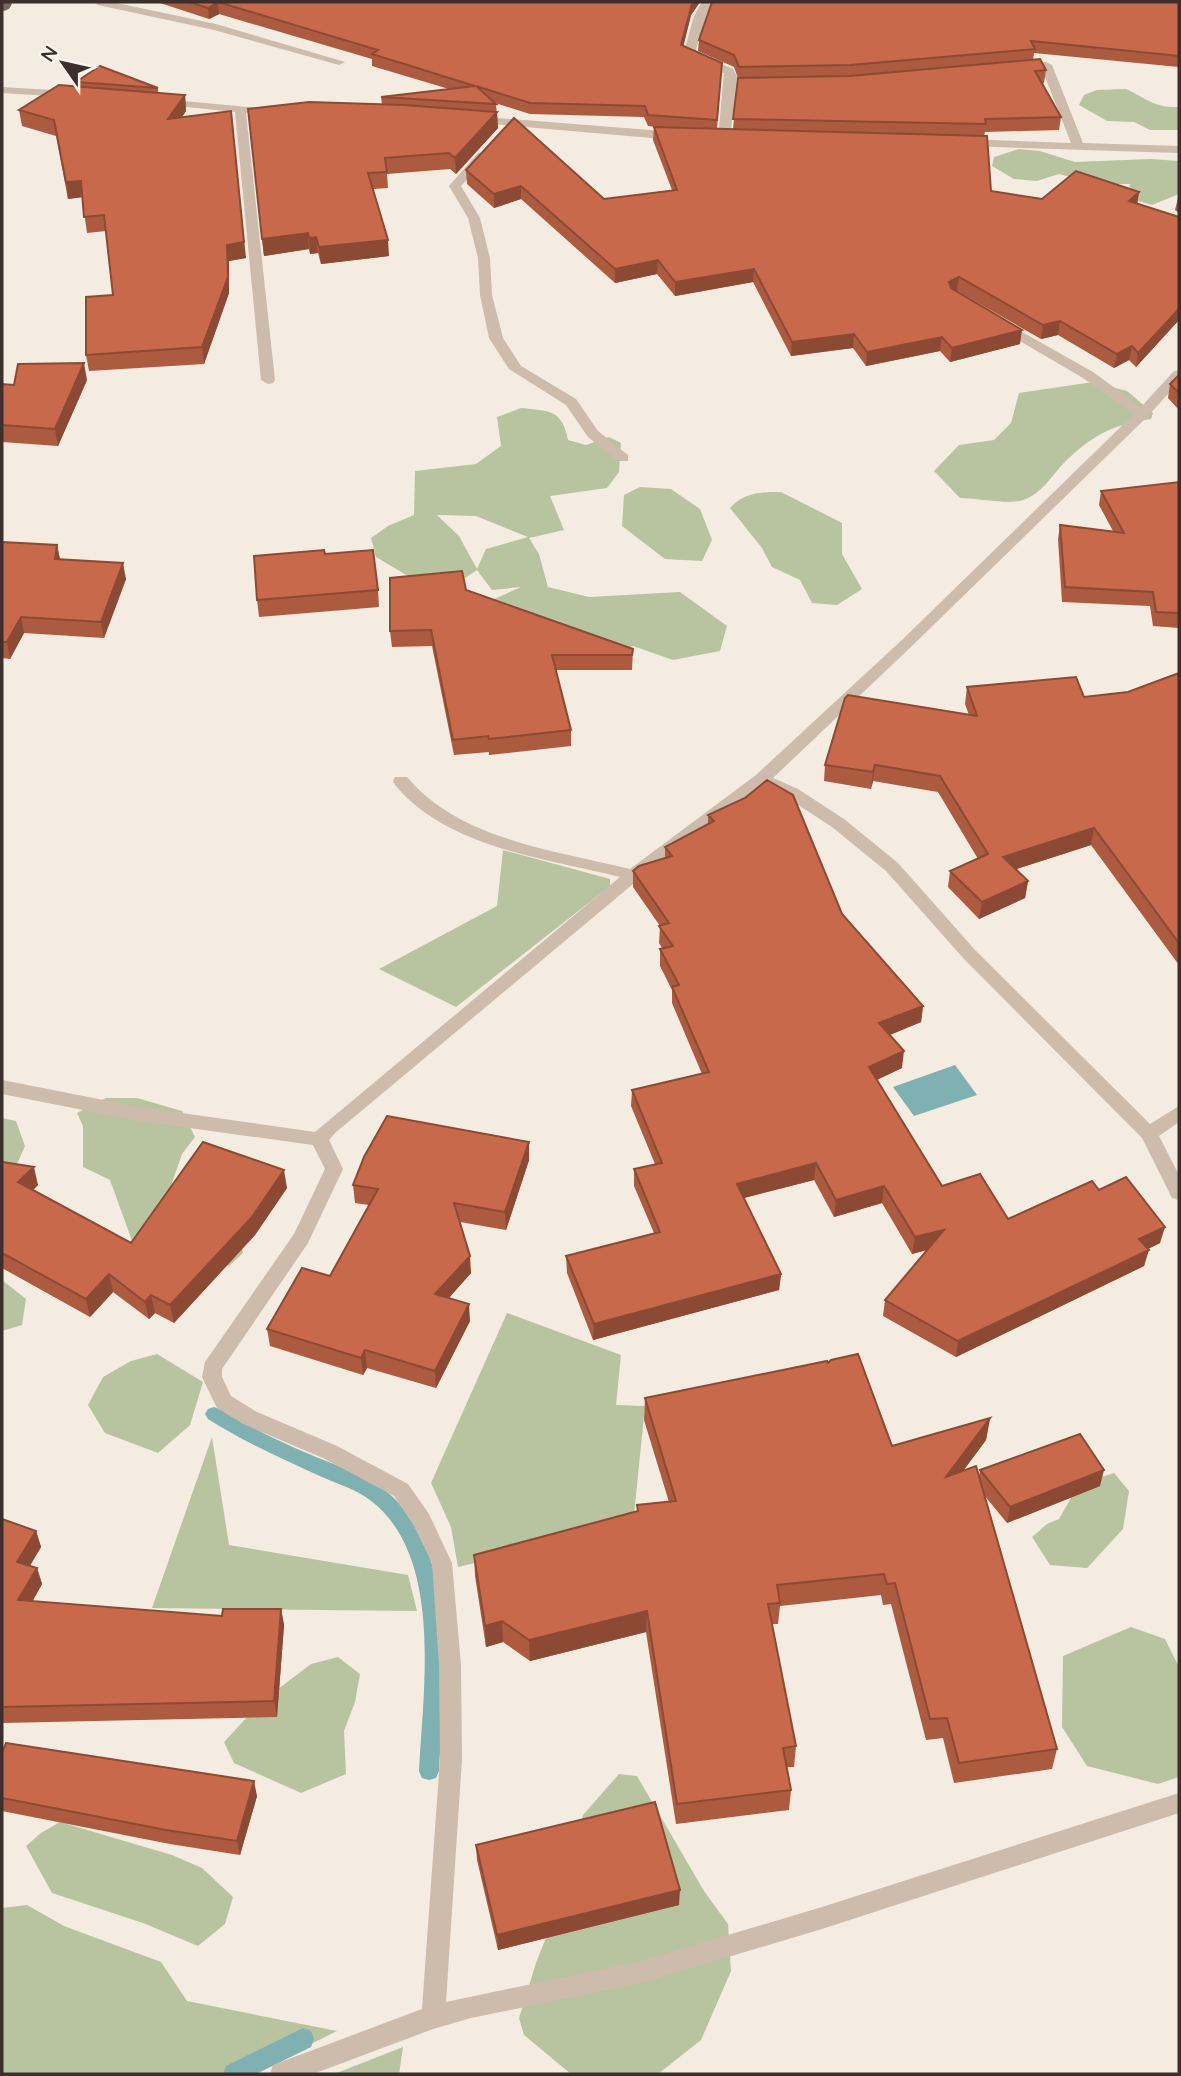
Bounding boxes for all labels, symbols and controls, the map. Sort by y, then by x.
north arrow [28,28,98,98]
text: N [35,41,63,66]

